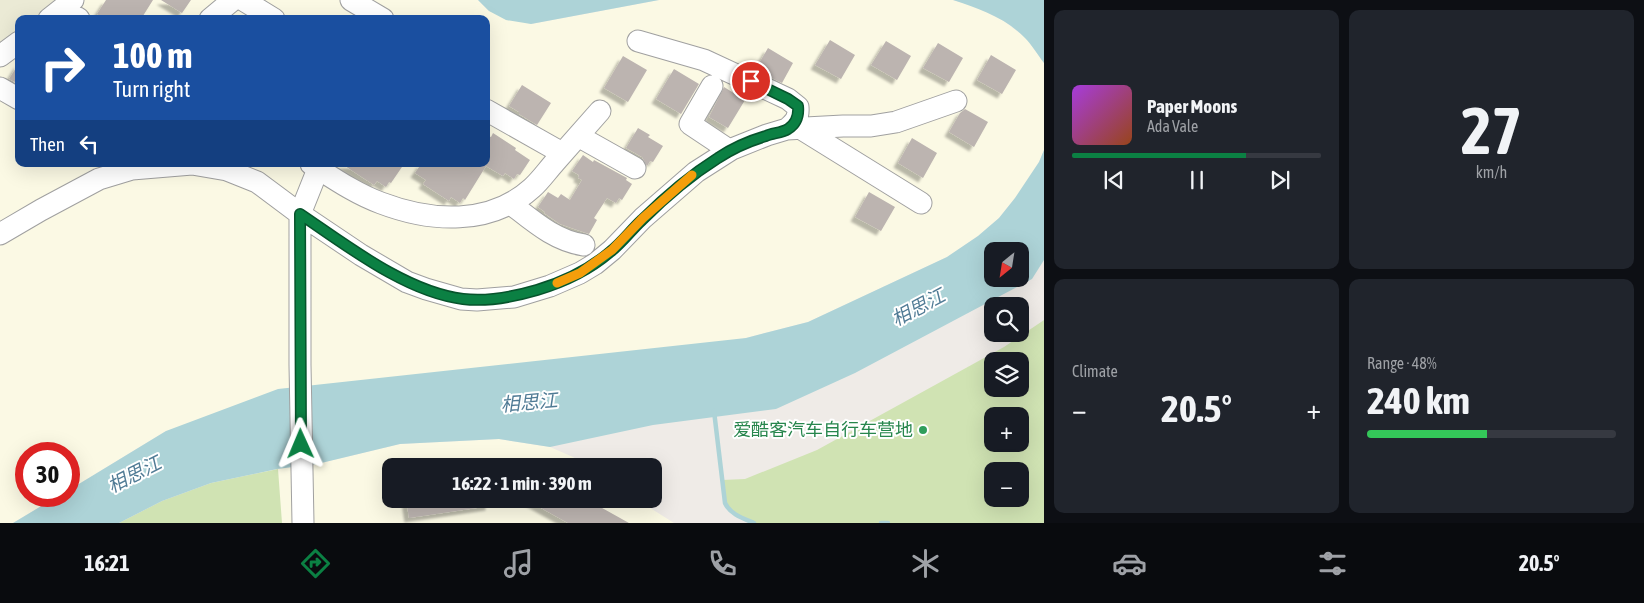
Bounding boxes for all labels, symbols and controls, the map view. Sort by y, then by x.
icon: right [30,35,95,100]
text: 100 m [113,35,192,75]
pin [730,60,772,102]
icon: arrive [737,67,765,95]
text: Turn right [113,76,190,102]
text: 27 [1461,93,1522,168]
text: Paper Moons [1147,95,1237,117]
text: Ada Vale [1147,117,1198,135]
icon: left [75,130,103,158]
text: Then [30,133,65,155]
text: km/h [1476,163,1507,181]
icon: previous [1100,166,1128,194]
icon: pause [1183,166,1211,194]
icon: next [1266,166,1294,194]
north arrow [984,242,1029,288]
map controls [984,242,1029,507]
water label: 相思江 [888,283,950,330]
button: search [984,297,1029,342]
button: layers [984,352,1029,397]
text: Range · 48% [1367,354,1437,372]
text: Climate [1072,362,1118,380]
text: 240 km [1367,379,1470,422]
text: 20.5° [1161,387,1232,430]
water label: 相思江 [500,388,560,415]
text: − [1072,393,1087,425]
text: + [1306,393,1321,425]
button: + [984,407,1029,452]
position arrow [274,417,326,469]
place label: 爱酷客汽车自行车营地 [733,419,913,440]
marker: 爱酷客汽车自行车营地 [917,424,929,436]
speed limit sign: 30 [15,442,80,507]
water label: 相思江 [104,450,166,497]
button: − [984,462,1029,507]
text: 16:22 · 1 min · 390 m [452,472,592,494]
icon: directions [298,546,333,581]
icon: music [501,546,536,581]
icon: phone [705,546,740,581]
icon: climate [908,546,943,581]
icon: car [1112,546,1147,581]
icon: filters [1315,546,1350,581]
text: 16:21 [84,550,130,576]
text: 20.5° [1519,550,1560,576]

